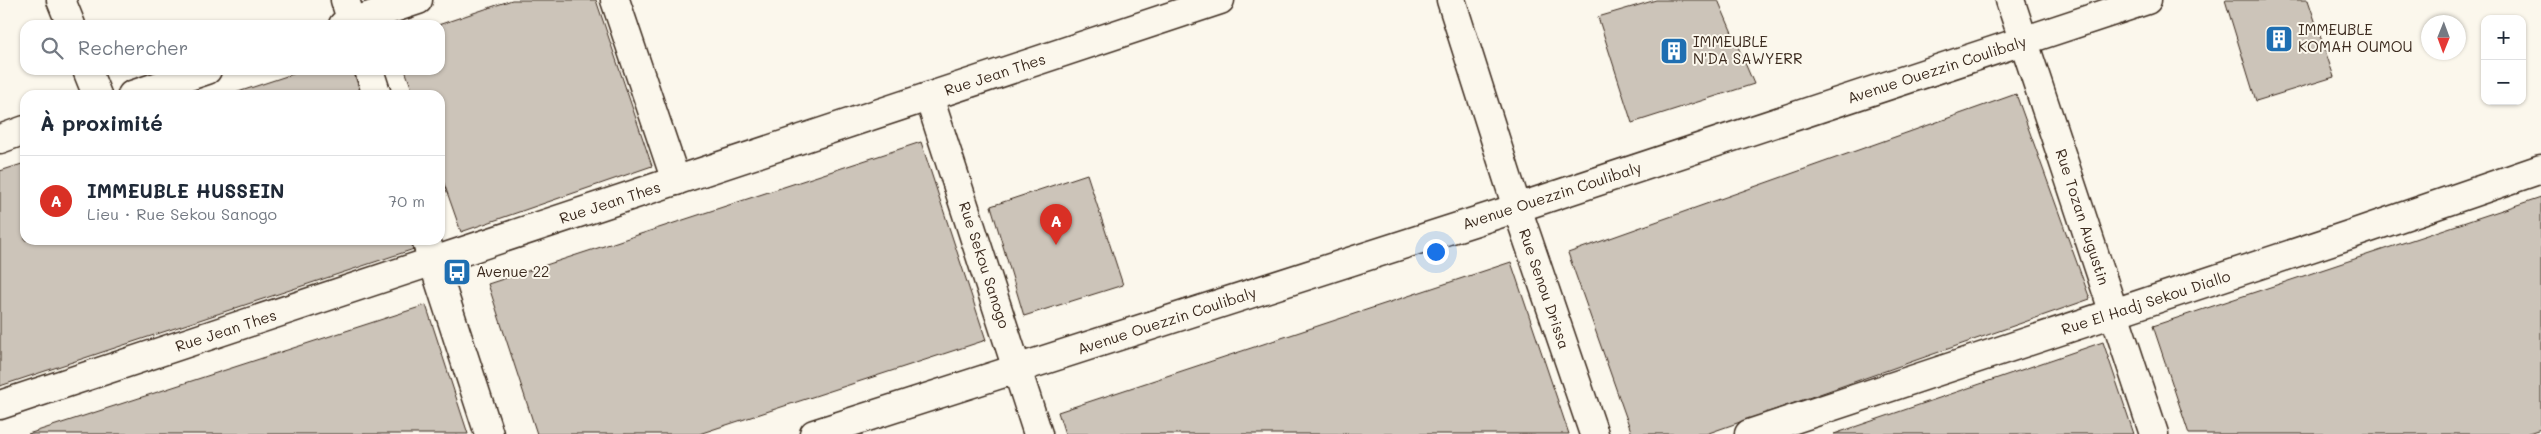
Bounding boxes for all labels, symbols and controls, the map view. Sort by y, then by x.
north arrow [2421,15,2466,60]
map controls [2481,15,2526,105]
button: + [2481,15,2526,60]
place label: IMMEUBLE KOMAH OUMOU [2298,19,2413,56]
search box [20,20,445,75]
building icon: IMMEUBLE KOMAH OUMOU [2264,24,2294,54]
place label: IMMEUBLE N'DA SAWYERR [1693,31,1803,68]
street label: Avenue Ouezzin Coulibaly [1845,31,2029,107]
icon: search [38,34,66,62]
text: Rechercher [78,35,188,60]
building icon: IMMEUBLE N'DA SAWYERR [1659,36,1689,66]
street label: Rue Jean Thes [942,48,1048,100]
button: − [2481,60,2526,105]
text: À proximité [40,109,163,136]
street label: Rue Tozan Augustin [2051,146,2114,287]
street label: Avenue Ouezzin Coulibaly [1460,157,1644,233]
street label: Rue Jean Thes [557,176,663,228]
text: IMMEUBLE HUSSEIN [87,178,285,203]
text: A [50,190,62,211]
text: 70 m [388,190,425,211]
street label: Rue Sekou Sanogo [955,199,1015,331]
text: Lieu · Rue Sekou Sanogo [87,203,277,224]
pin: A [1040,204,1072,245]
street label: Rue Senou Drissa [1515,226,1575,352]
your location [1423,239,1449,265]
bus stop icon: Avenue 22 [442,257,472,287]
place label: Avenue 22 [476,261,549,281]
street label: Rue El Hadj Sekou Diallo [2059,265,2233,339]
street label: Avenue Ouezzin Coulibaly [1075,282,1259,358]
street label: Rue Jean Thes [173,304,279,356]

